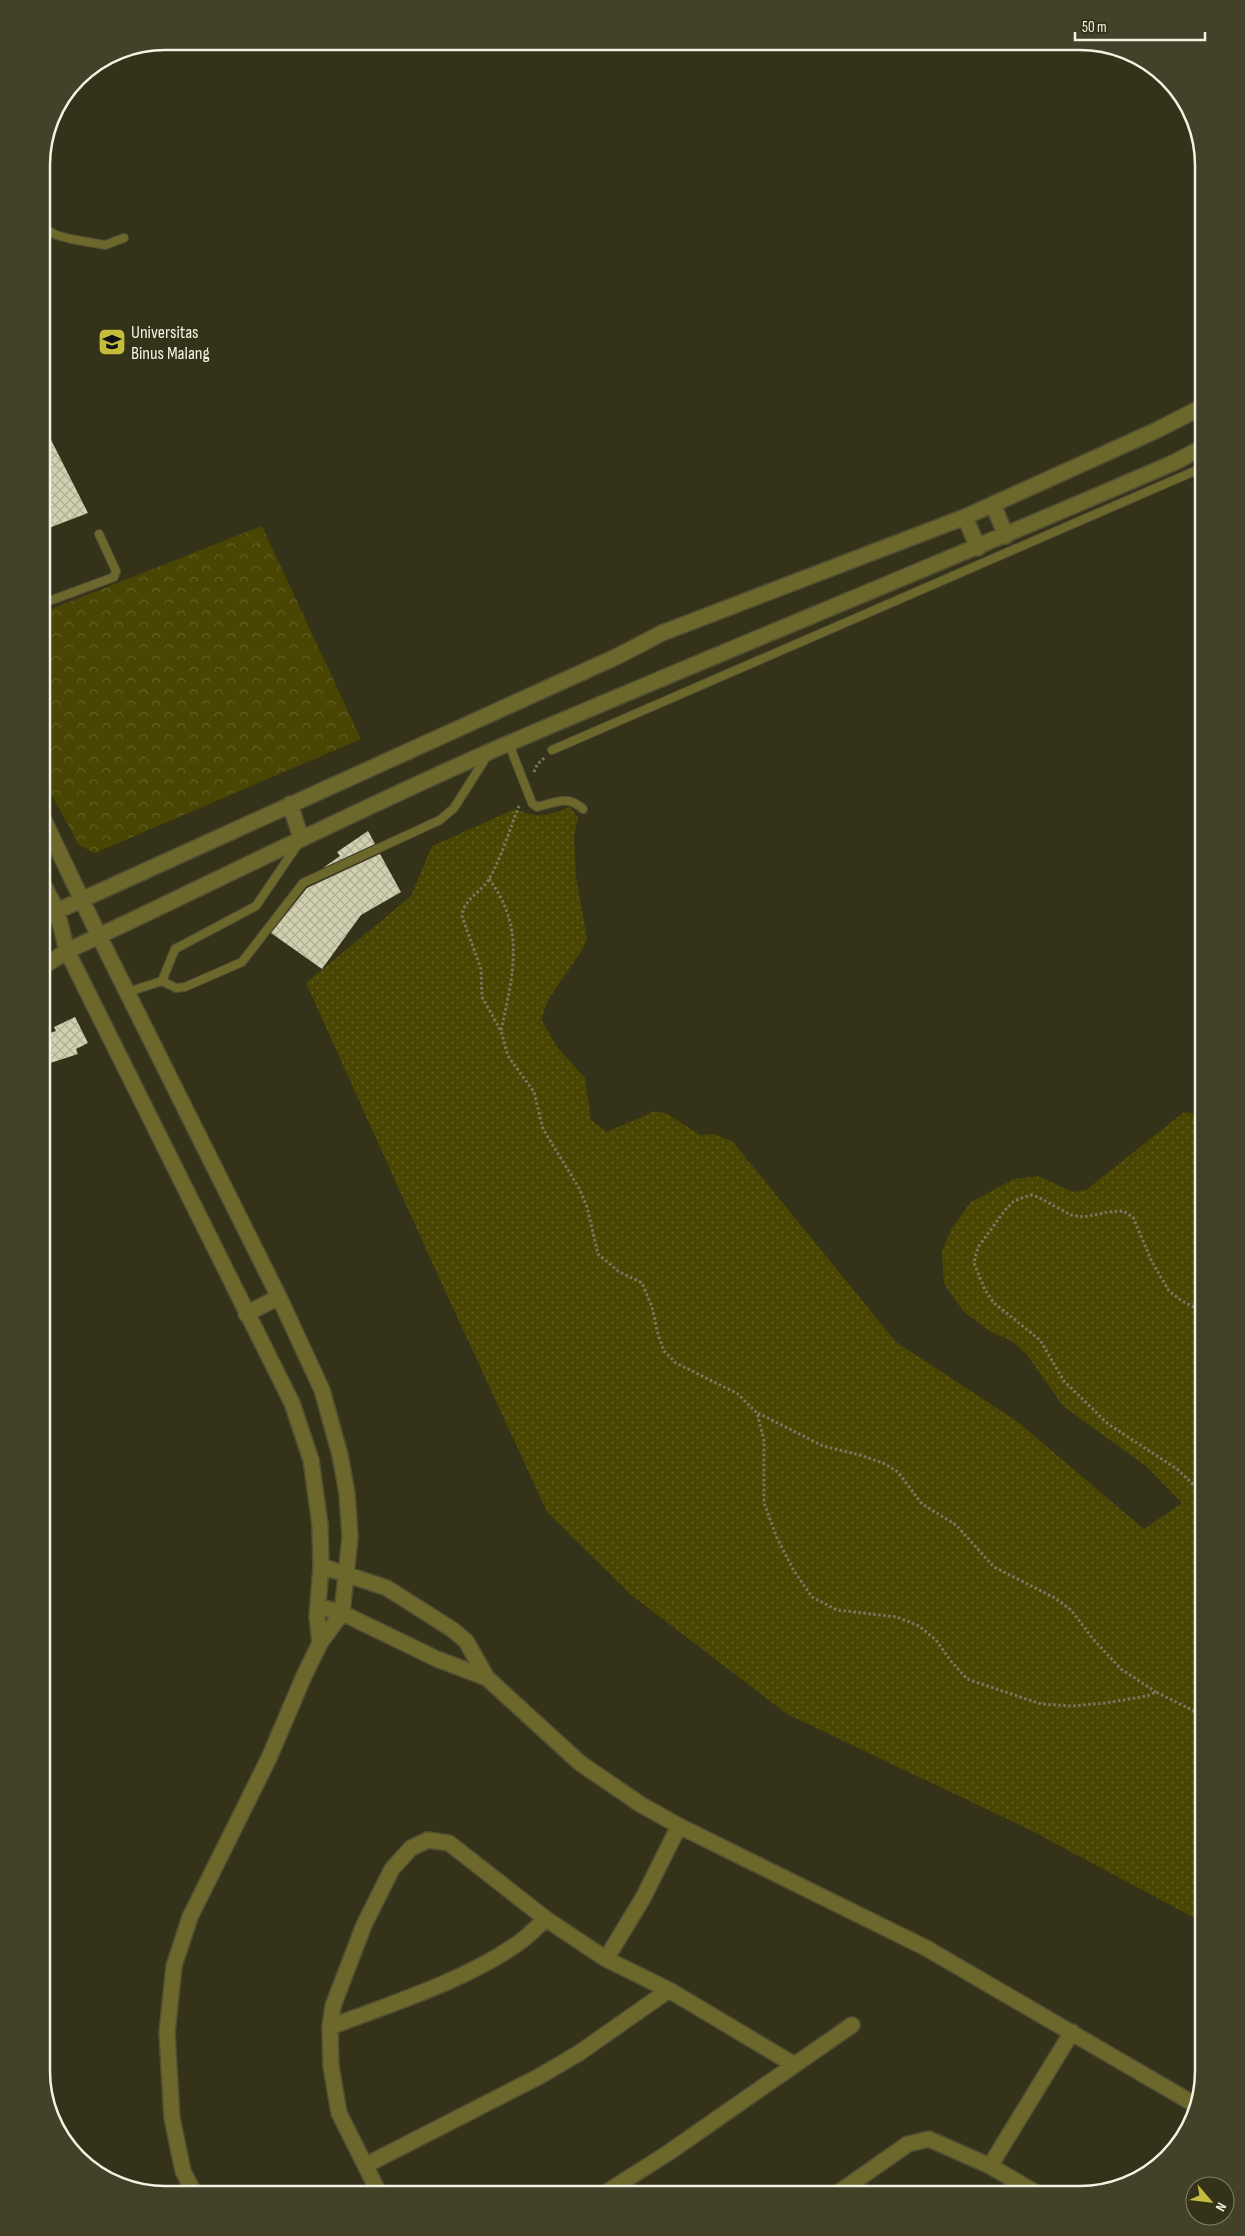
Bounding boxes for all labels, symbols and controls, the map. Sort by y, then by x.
scale bar [1075,10,1205,42]
text: 50 m [1082,18,1107,37]
place label: Universitas Binus Malang [131,322,210,364]
school or university icon: Universitas Binus Malang [97,327,127,357]
north arrow [1185,2176,1235,2226]
text: N [1212,2200,1230,2214]

